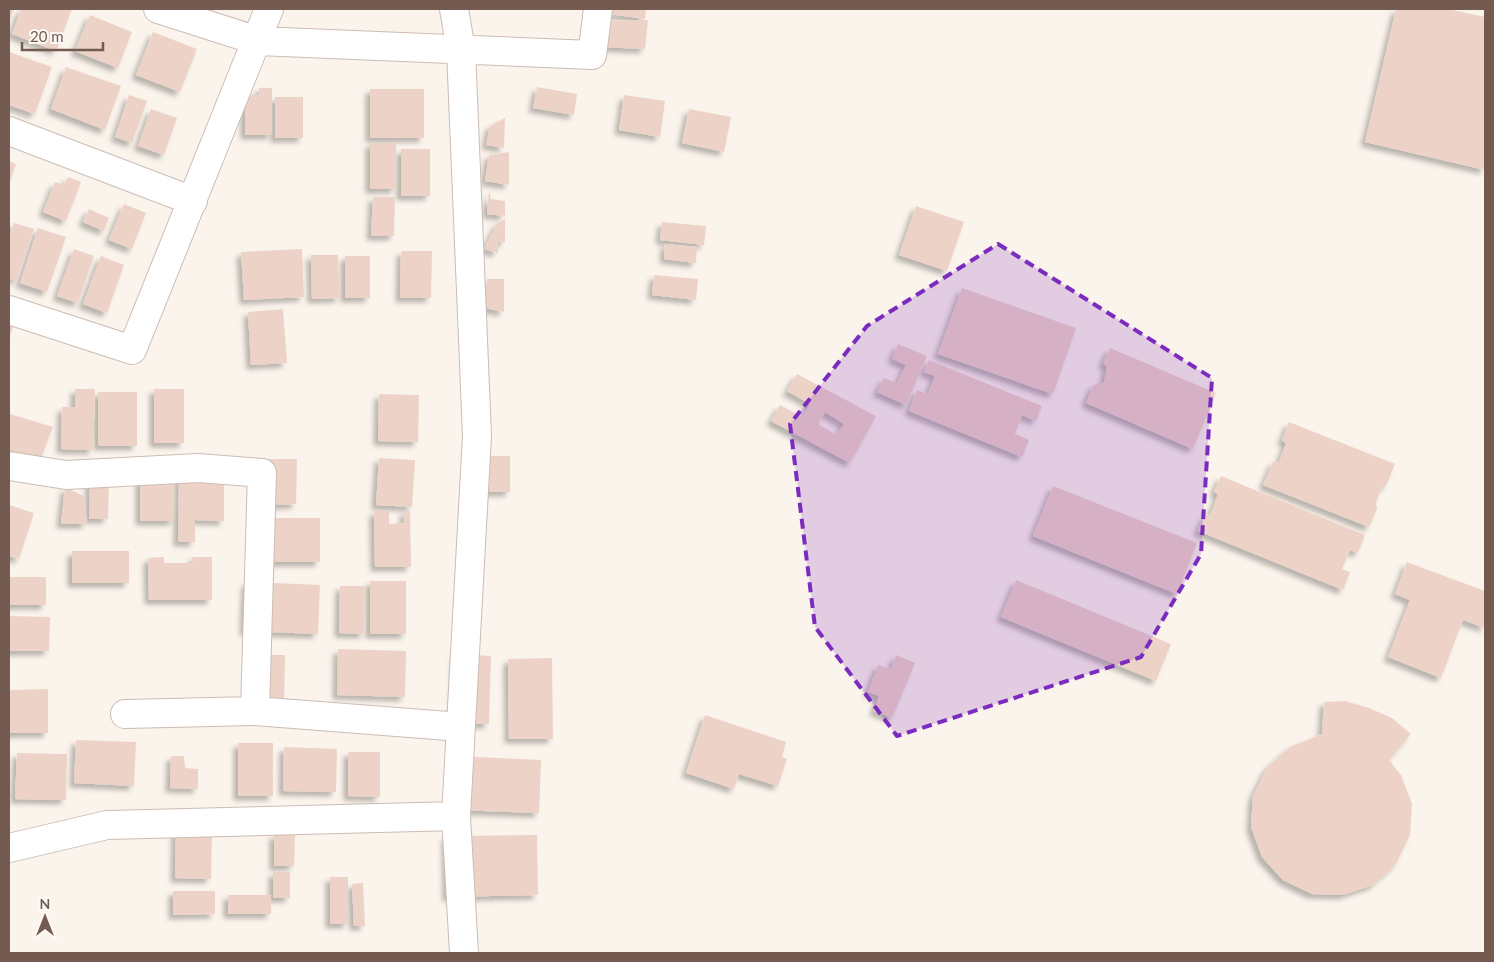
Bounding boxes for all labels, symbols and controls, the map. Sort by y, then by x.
scale bar [22,20,104,52]
text: 20 m [30,27,64,45]
north arrow [20,892,70,942]
text: N [40,895,50,912]

